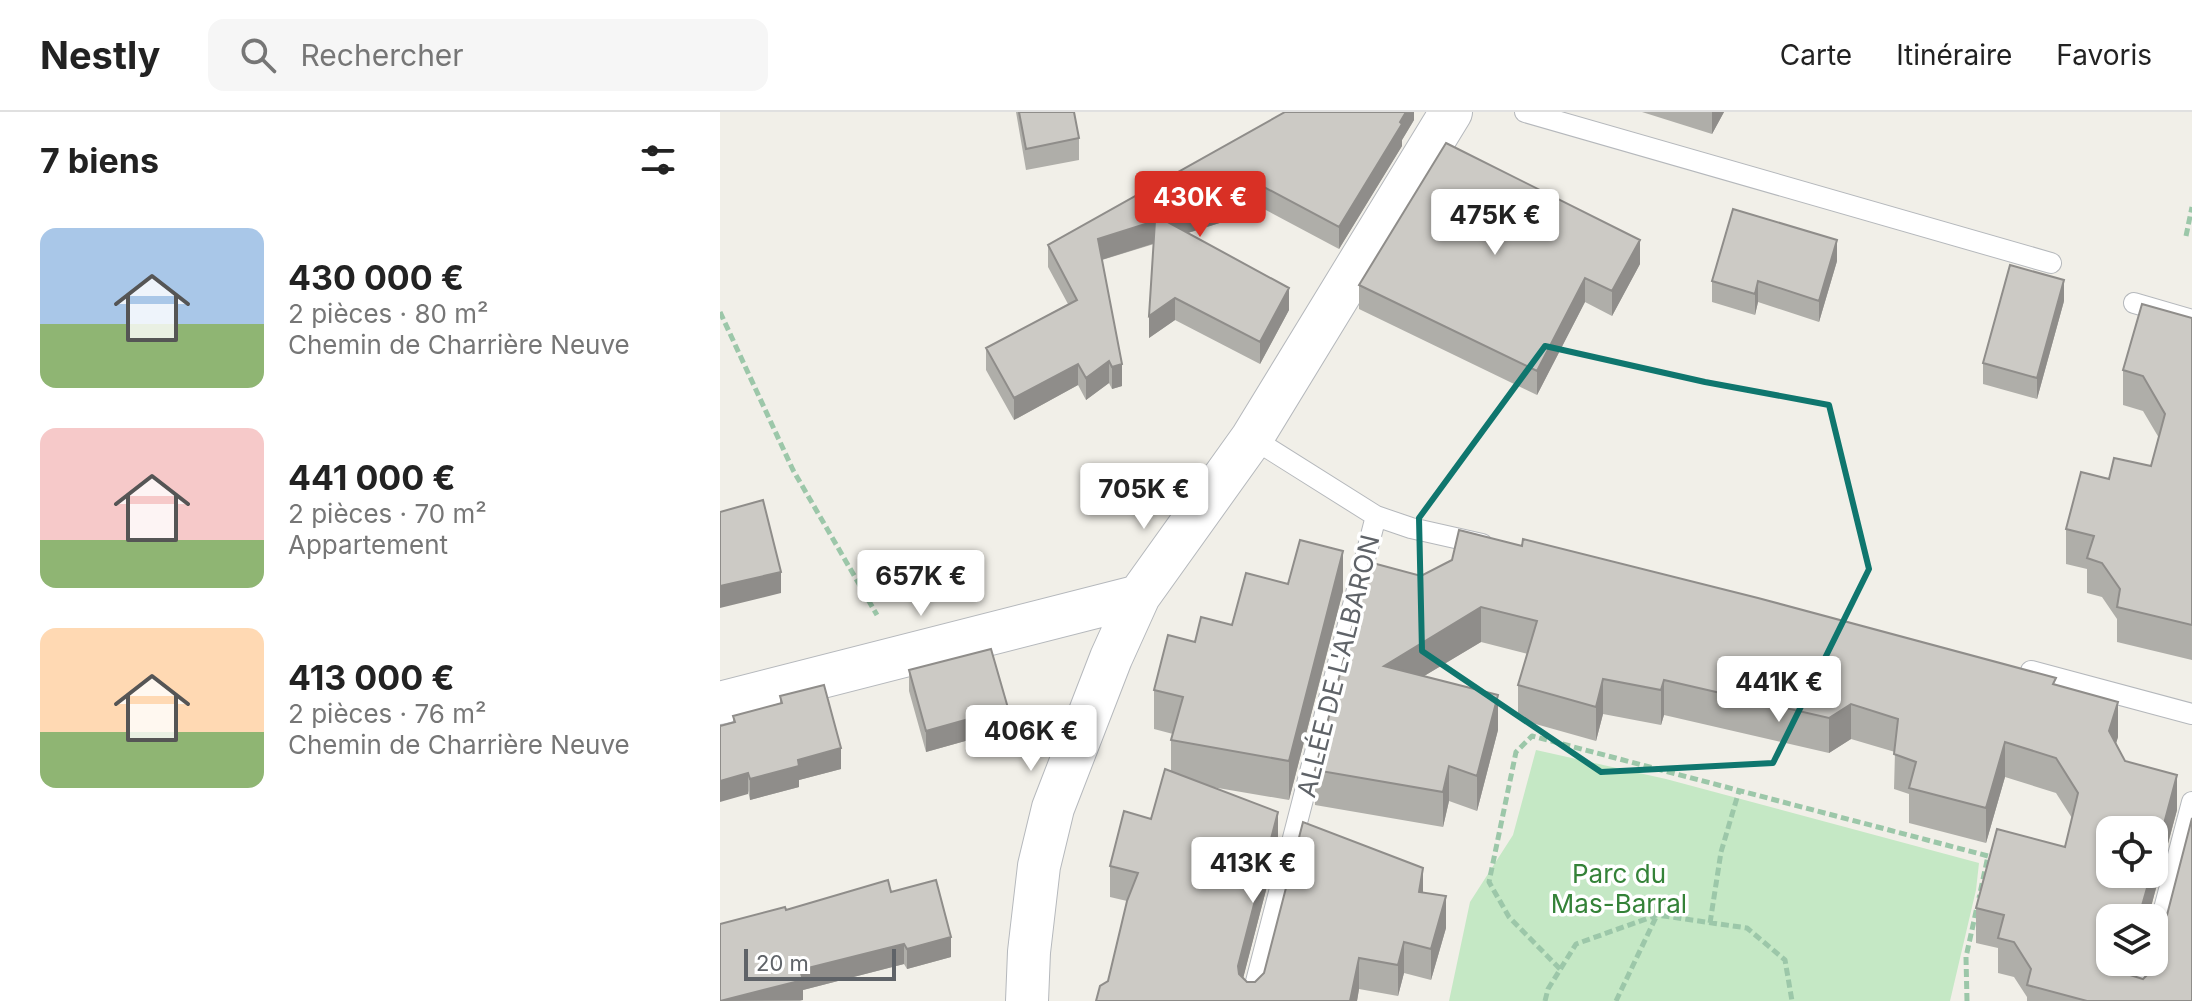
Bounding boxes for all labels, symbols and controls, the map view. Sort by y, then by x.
search box [208,19,768,91]
text: Nestly [40,32,160,78]
icon: search [236,33,280,77]
text: Rechercher [300,37,464,73]
text: Carte [1780,38,1852,72]
text: Itinéraire [1896,38,2012,72]
text: Favoris [2056,38,2152,72]
icon: filters [636,138,680,182]
text: 7 biens [40,140,159,181]
pin: 430K € [1135,171,1265,239]
text: 430K € [1153,181,1247,212]
pin: 475K € [1430,189,1560,257]
text: 475K € [1449,199,1541,230]
text: 430 000 € [288,257,464,298]
icon: home [104,260,200,356]
text: 2 pièces · 80 m² [288,298,488,329]
text: Chemin de Charrière Neuve [288,329,630,360]
text: 441 000 € [288,457,456,498]
icon: home [104,460,200,556]
pin: 705K € [1079,463,1209,531]
text: 705K € [1098,473,1190,504]
text: 2 pièces · 70 m² [288,498,487,529]
text: Appartement [288,529,448,560]
street label: ALLÉE DE L'ALBARON [1290,532,1386,800]
pin: 657K € [856,550,986,618]
text: 657K € [875,560,967,591]
pin: 441K € [1714,656,1844,724]
text: 413 000 € [288,657,454,698]
icon: home [104,660,200,756]
text: 441K € [1735,666,1823,697]
text: 2 pièces · 76 m² [288,698,486,729]
pin: 406K € [966,705,1096,773]
text: 406K € [984,715,1078,746]
text: Chemin de Charrière Neuve [288,729,630,760]
map controls [2096,816,2168,976]
button: locate [2096,816,2168,888]
pin: 413K € [1188,837,1318,905]
text: 413K € [1209,847,1297,878]
park label: Parc du Mas-Barral [1551,858,1687,919]
button: layers [2096,904,2168,976]
scale bar [744,945,896,981]
text: 20 m [756,950,809,976]

